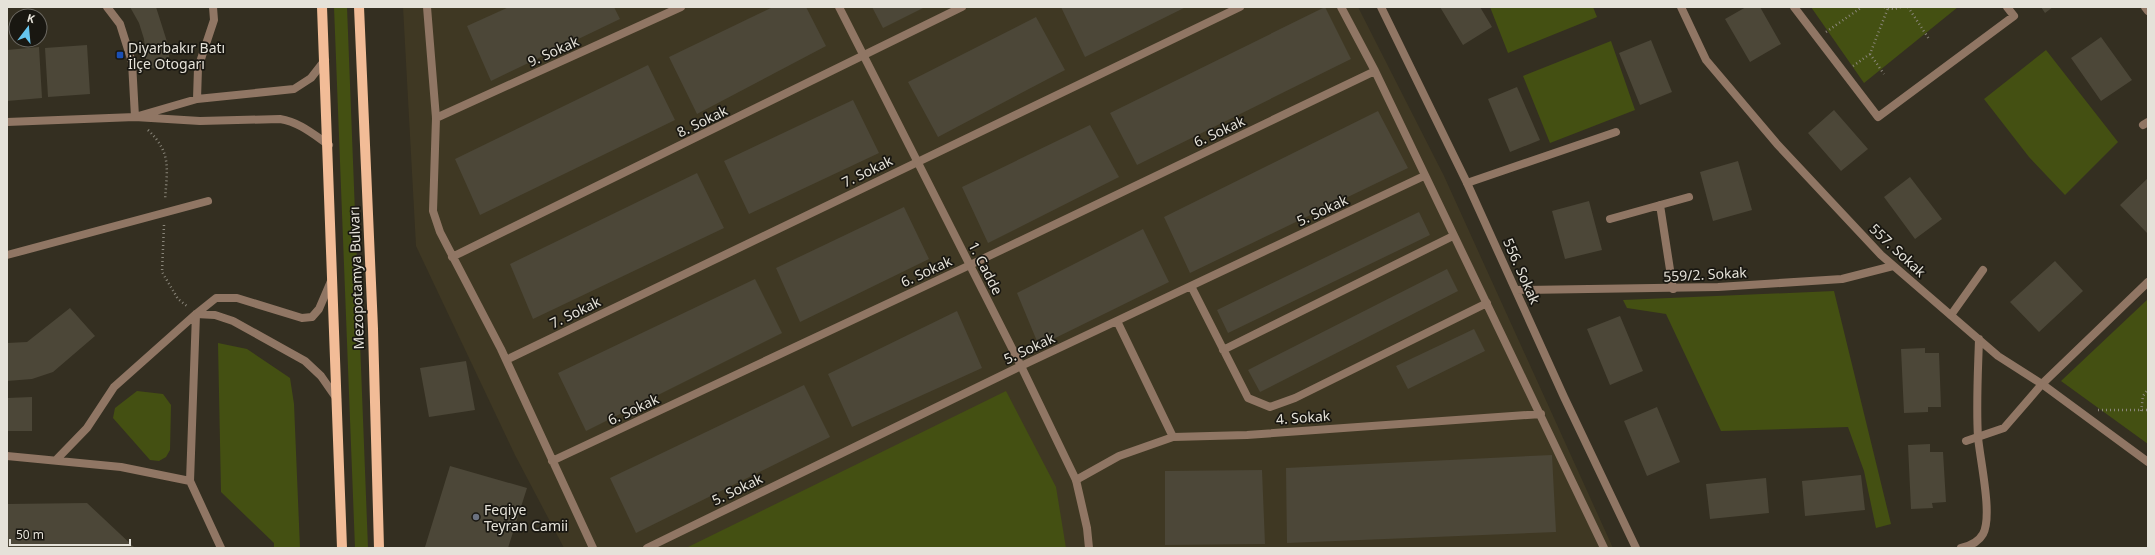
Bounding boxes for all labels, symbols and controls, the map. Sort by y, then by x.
north arrow [8,8,48,48]
text: K [25,10,37,26]
street label: 9. Sokak [524,31,582,71]
place label: Diyarbakır Batı İlçe Otogarı [128,38,225,73]
marker: Diyarbakır Batı İlçe Otogarı [115,50,125,60]
street label: 8. Sokak [673,100,731,141]
street label: 6. Sokak [1190,111,1248,151]
street label: 7. Sokak [838,150,896,191]
street label: 5. Sokak [1293,190,1351,230]
street label: Mezopotamya Bulvarı [344,206,368,350]
street label: 557. Sokak [1866,219,1931,281]
street label: 556. Sokak [1499,235,1545,307]
street label: 1. Cadde [965,238,1007,298]
street label: 6. Sokak [897,251,955,291]
street label: 559/2. Sokak [1663,262,1748,286]
street label: 7. Sokak [546,291,604,332]
street label: 5. Sokak [1000,328,1058,368]
street label: 6. Sokak [604,389,662,429]
street label: 4. Sokak [1275,406,1331,428]
street label: 5. Sokak [708,468,766,509]
place label: Feqiye Teyran Camii [484,500,568,535]
marker: Feqiye Teyran Camii [471,512,481,522]
scale bar [10,521,130,547]
text: 50 m [16,526,44,543]

